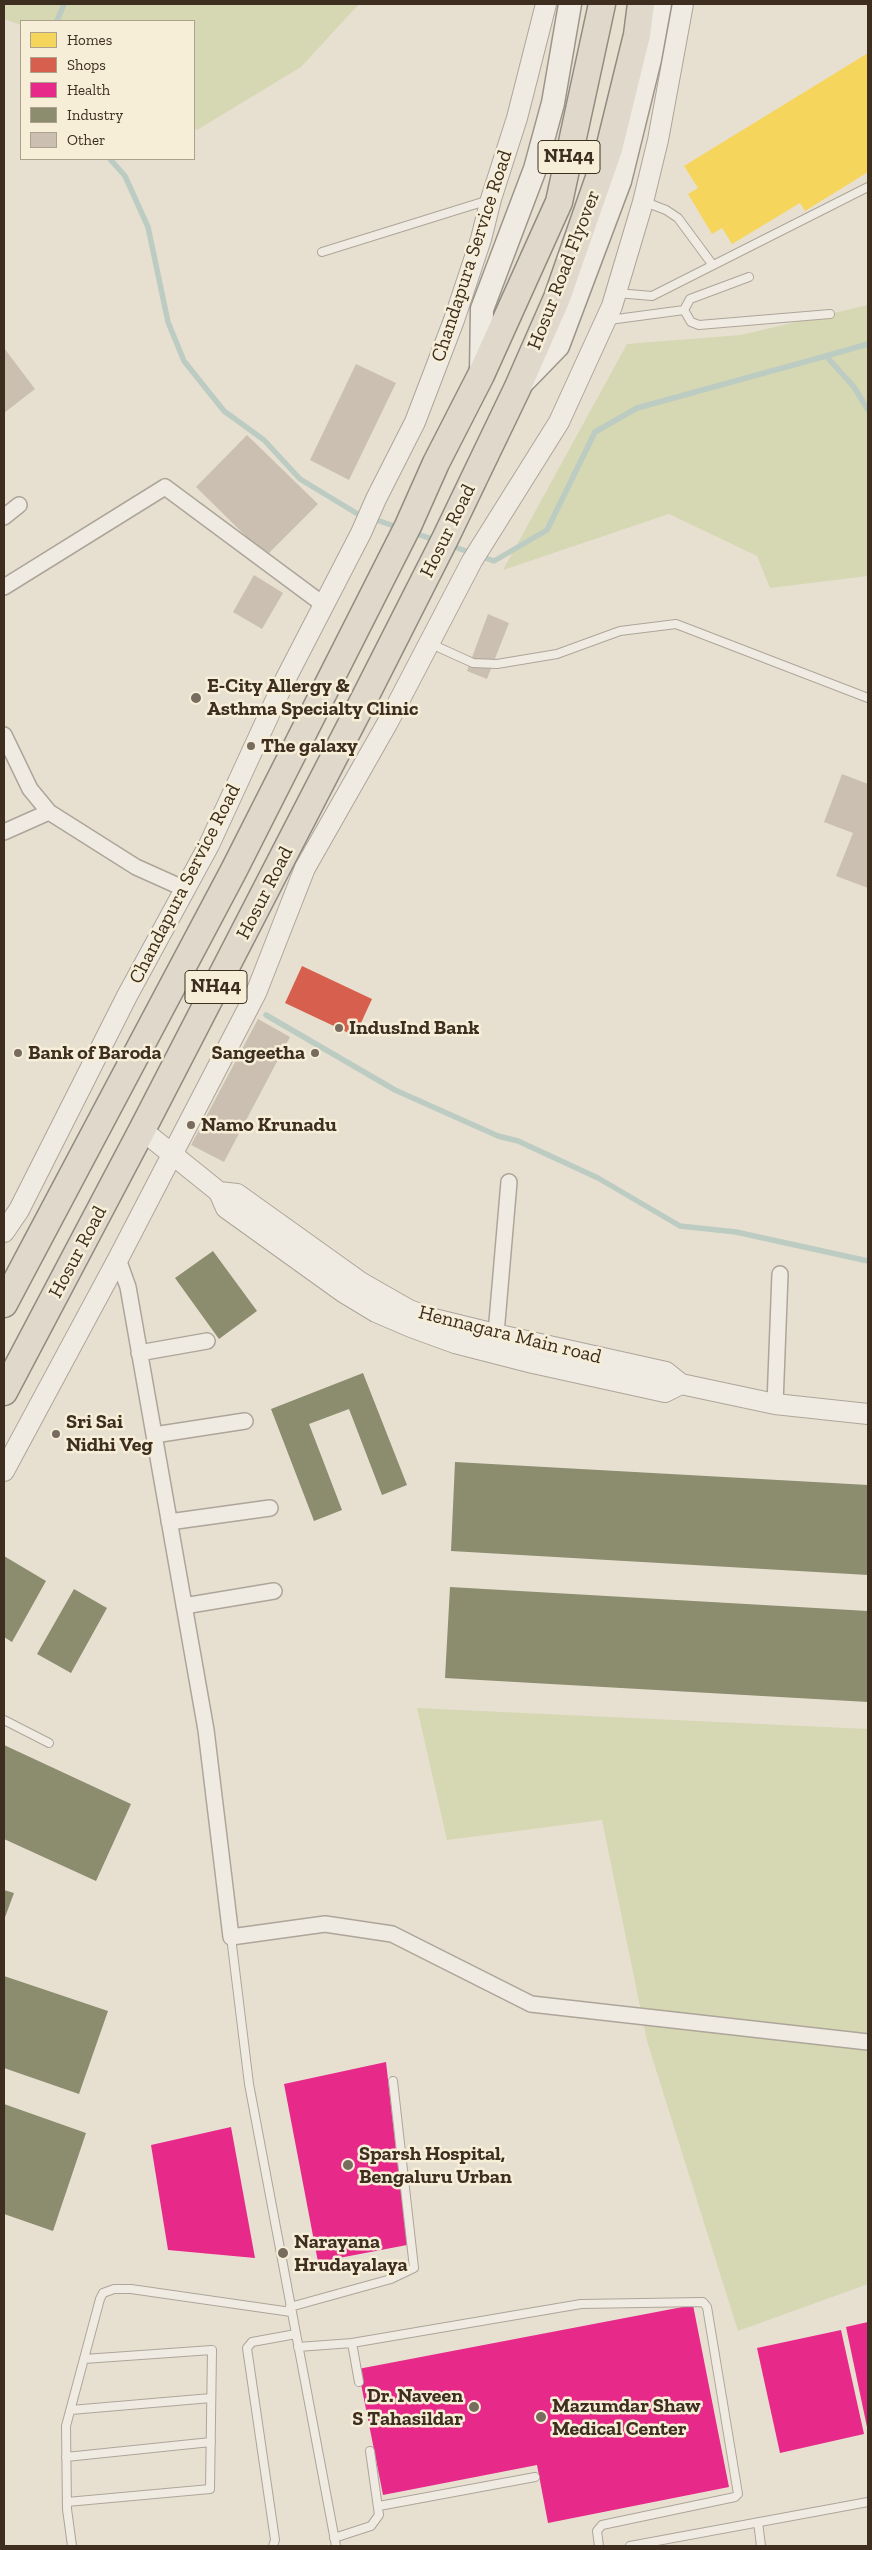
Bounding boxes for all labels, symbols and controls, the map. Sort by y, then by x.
legend [20,20,195,160]
text: Homes [67,31,112,49]
text: Shops [67,56,106,74]
text: Health [67,81,110,99]
text: Industry [67,106,123,124]
text: Other [67,131,105,149]
road number: NH44 [538,140,600,173]
street label: Chandapura Service Road [426,147,518,365]
street label: Hosur Road Flyover [522,187,606,353]
street label: Hosur Road [415,480,481,582]
place label: E-City Allergy & Asthma Specialty Clinic [207,674,418,721]
marker: E-City Allergy & Asthma Specialty Clinic [189,691,203,705]
place label: The galaxy [261,734,358,758]
marker: The galaxy [245,740,257,752]
street label: Chandapura Service Road [124,780,246,988]
street label: Hosur Road [231,843,299,943]
road number: NH44 [185,970,247,1004]
place label: IndusInd Bank [349,1016,479,1040]
marker: IndusInd Bank [333,1022,345,1034]
place label: Bank of Baroda [28,1041,162,1065]
place label: Sangeetha [212,1041,305,1065]
marker: Bank of Baroda [12,1047,24,1059]
marker: Sangeetha [309,1047,321,1059]
place label: Namo Krunadu [201,1113,337,1137]
marker: Namo Krunadu [185,1119,197,1131]
street label: Hosur Road [44,1202,112,1302]
street label: Hennagara Main road [416,1301,604,1369]
place label: Sri Sai Nidhi Veg [66,1410,153,1457]
marker: Sri Sai Nidhi Veg [50,1428,62,1440]
place label: Sparsh Hospital, Bengaluru Urban [359,2142,512,2189]
marker: Sparsh Hospital, Bengaluru Urban [341,2158,355,2172]
place label: Narayana Hrudayalaya [294,2230,408,2277]
marker: Narayana Hrudayalaya [276,2246,290,2260]
place label: Dr. Naveen S Tahasildar [352,2384,463,2431]
place label: Mazumdar Shaw Medical Center [552,2394,701,2441]
marker: Dr. Naveen S Tahasildar [467,2400,481,2414]
marker: Mazumdar Shaw Medical Center [534,2410,548,2424]

